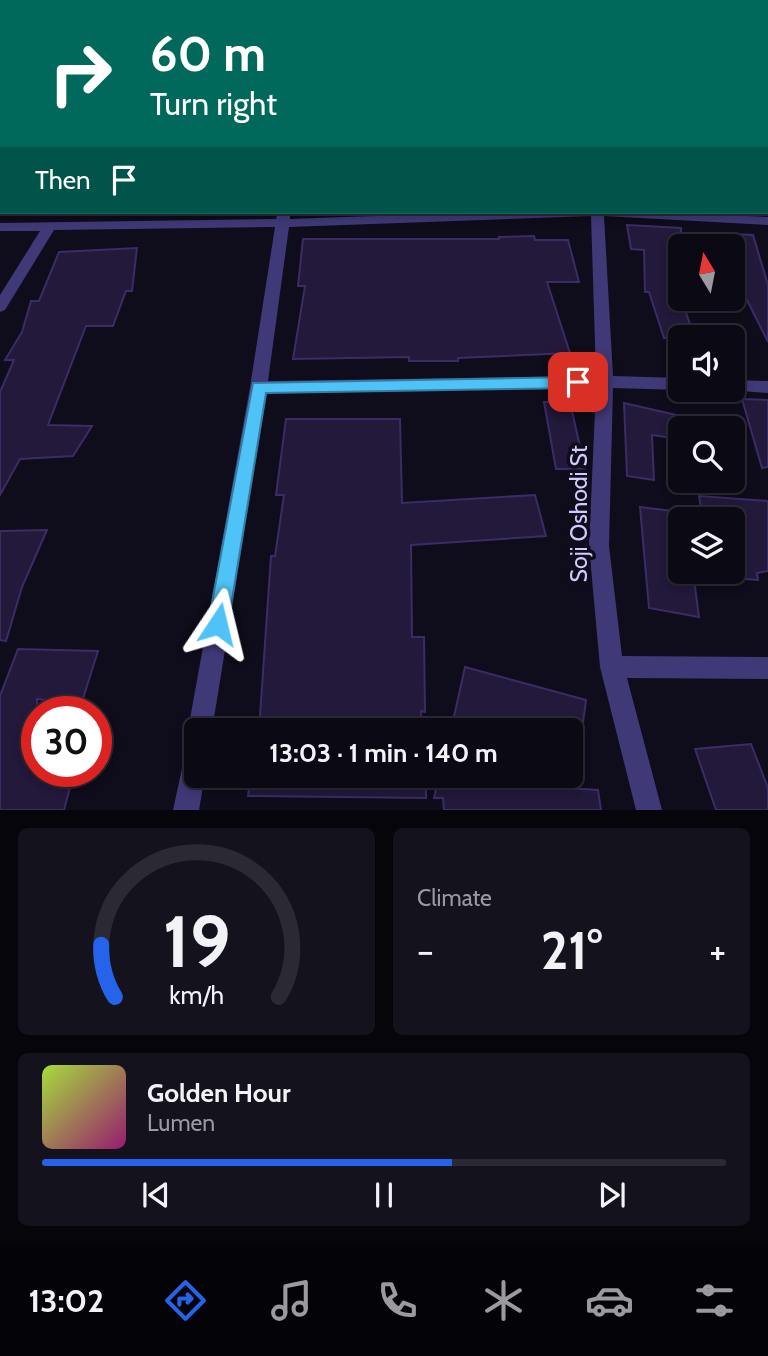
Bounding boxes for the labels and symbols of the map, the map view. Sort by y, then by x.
north arrow [668,234,746,312]
pin [548,352,608,412]
street label: Soji Oshodi St [565,445,593,582]
position arrow [181,587,255,661]
speed limit sign: 30 [21,696,112,787]

